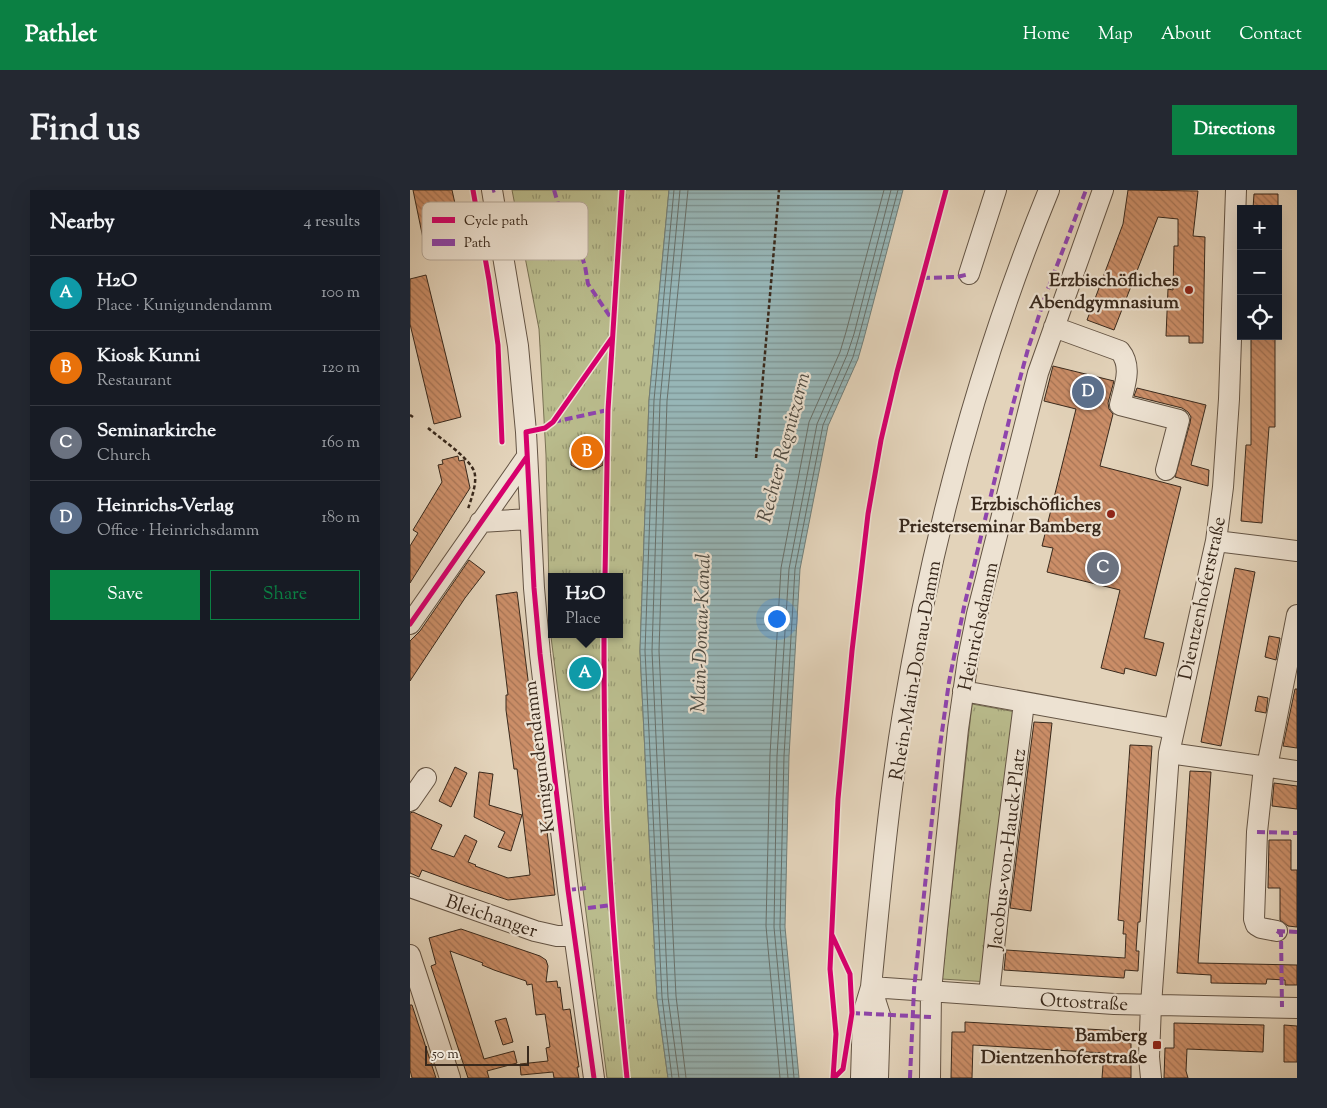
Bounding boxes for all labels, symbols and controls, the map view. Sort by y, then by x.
text: Pathlet [25,18,97,52]
text: Home [1023,22,1070,48]
text: Map [1098,22,1133,48]
text: About [1161,22,1211,48]
text: Contact [1239,22,1302,48]
text: Find us [30,105,140,156]
button: Directions [1172,105,1297,155]
legend [422,202,588,260]
map controls [1237,205,1282,340]
button: + [1237,205,1282,250]
text: Nearby [50,208,115,238]
text: 4 results [304,211,360,234]
text: Cycle path [464,212,528,232]
text: Path [464,234,491,254]
button: − [1237,250,1282,295]
text: H2O [97,268,137,295]
place label: Erzbischöfliches Abendgymnasium [1029,268,1180,317]
text: A [60,282,73,305]
text: 100 m [321,282,360,305]
marker: Erzbischöfliches Abendgymnasium [1183,284,1195,296]
text: Place · Kunigundendamm [97,295,272,318]
button: locate [1237,295,1282,340]
text: Kiosk Kunni [97,343,200,370]
text: B [61,357,71,380]
text: 120 m [322,357,360,380]
water label: Rechter Regnitzarm [751,369,819,526]
text: Restaurant [97,370,172,393]
pin: D [1072,373,1104,411]
text: Seminarkirche [97,418,216,445]
text: C [60,432,72,455]
text: 160 m [322,432,360,455]
pin: B [571,433,603,471]
text: Church [97,445,151,468]
place label: Erzbischöfliches Priesterseminar Bamberg [899,492,1102,541]
text: Heinrichs-Verlag [97,493,233,520]
text: D [60,507,72,530]
text: 180 m [321,507,360,530]
marker: Erzbischöfliches Priesterseminar Bamberg [1105,508,1117,520]
street label: Dientzenhoferstraße [1173,514,1234,683]
text: Office · Heinrichsdamm [97,520,259,543]
pin: C [1087,549,1119,587]
water label: Main-Donau-Kanal [685,553,720,713]
street label: Rhein-Main-Donau-Damm [884,558,949,783]
street label: Heinrichsdamm [953,559,1006,693]
button: Save [50,570,200,620]
button: Share [210,570,360,620]
popup [548,573,623,638]
text: H2O [565,581,606,608]
your location [764,606,790,632]
text: Place [565,608,601,631]
pin: A [569,654,601,692]
street label: Kunigundendamm [518,679,563,834]
street label: Jacobus-von-Hauck-Platz [983,747,1034,952]
street label: Bleichanger [442,889,541,946]
street label: Ottostraße [1039,988,1129,1019]
place label: Bamberg Dientzenhoferstraße [981,1023,1148,1072]
marker: Bamberg Dientzenhoferstraße [1151,1039,1163,1051]
scale bar [425,1043,529,1066]
text: 50 m [432,1045,459,1065]

